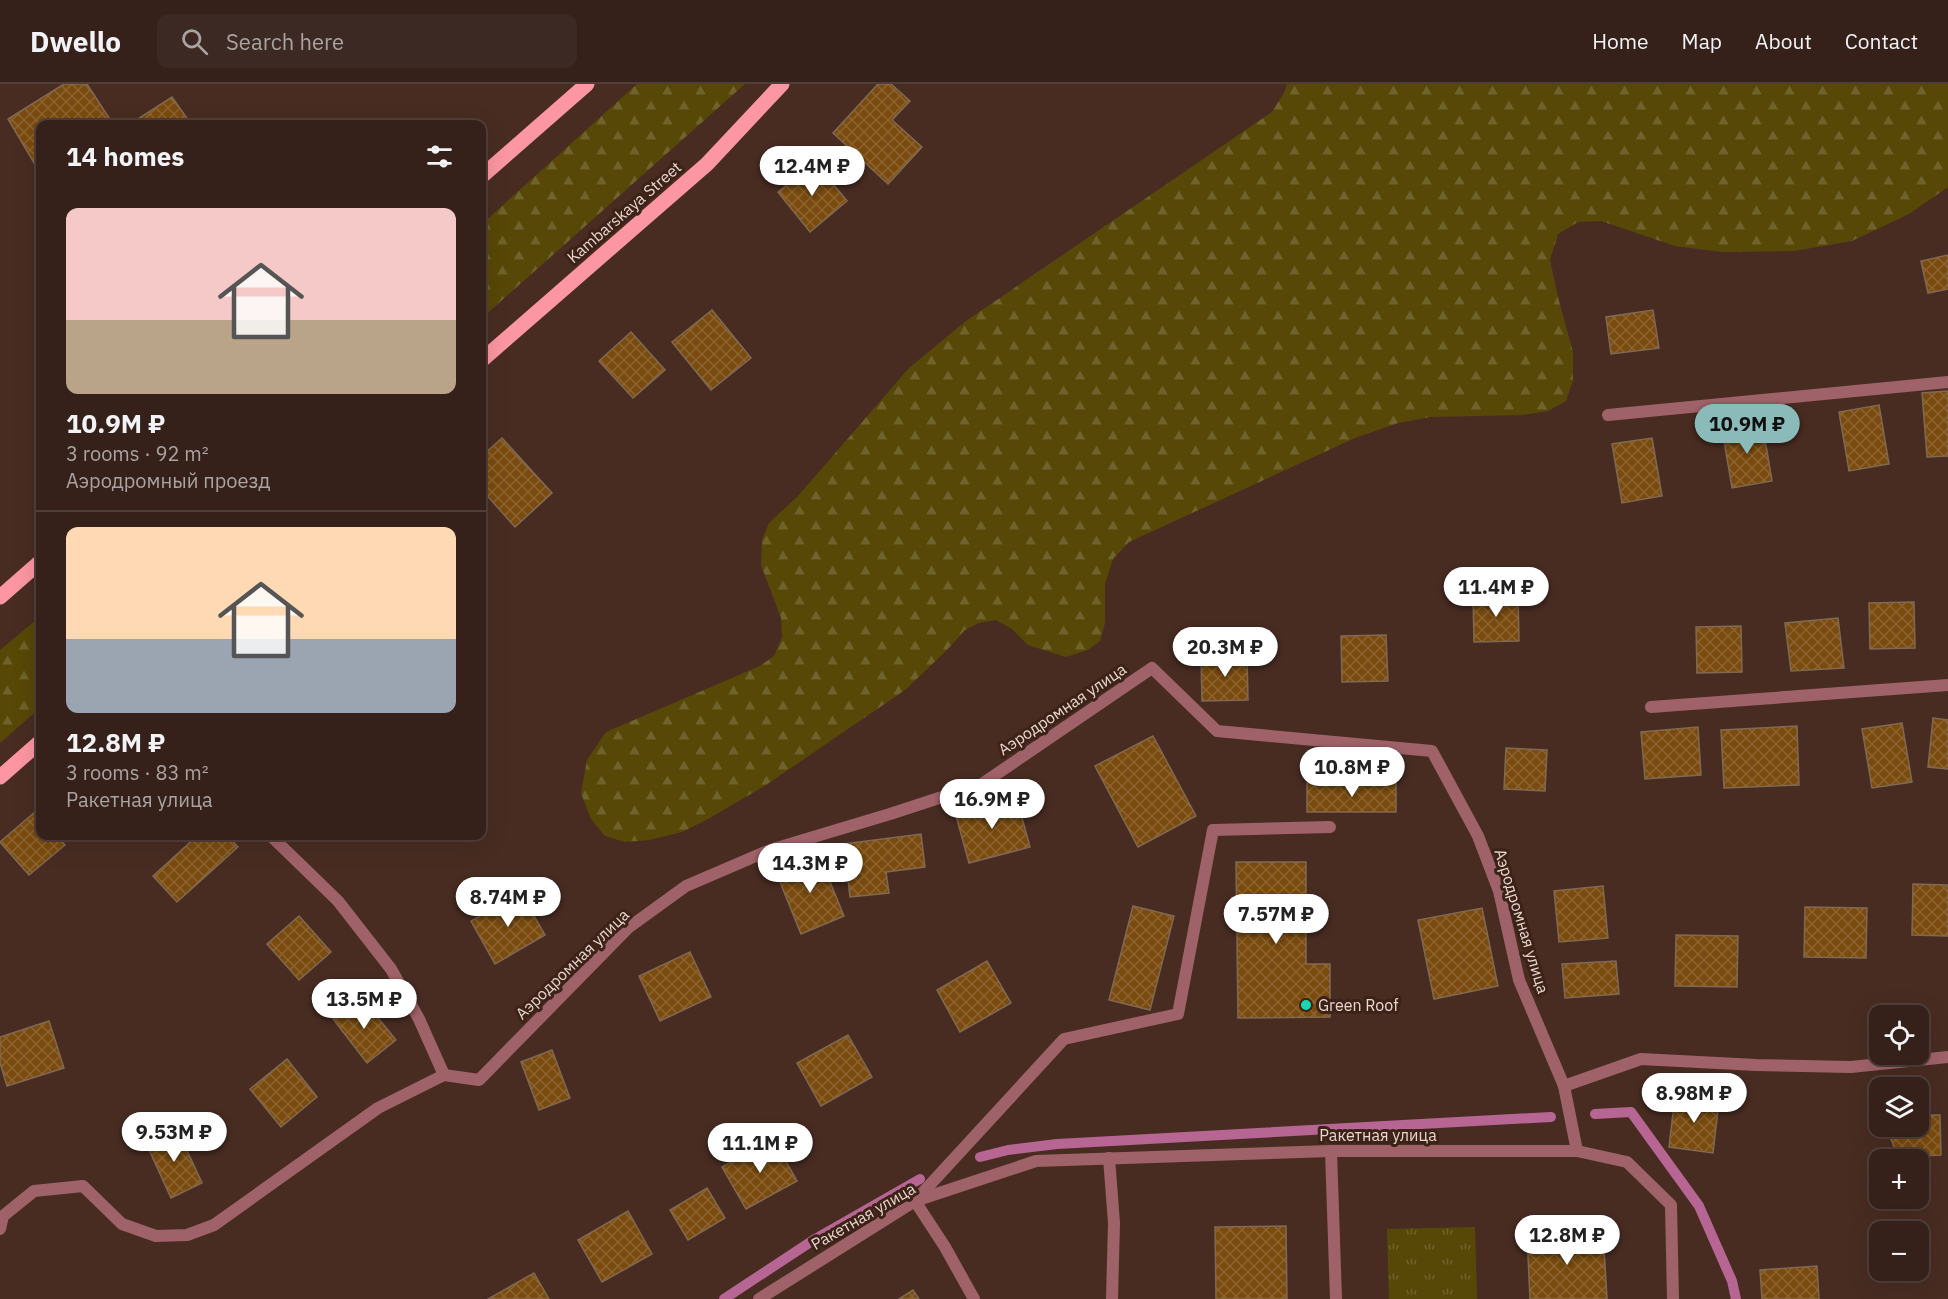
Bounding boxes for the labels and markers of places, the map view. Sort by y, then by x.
pin: 12.4M ₽ [757,146,867,197]
pin: 10.9M ₽ [1692,404,1802,455]
pin: 11.4M ₽ [1441,567,1551,618]
pin: 20.3M ₽ [1170,627,1280,678]
pin: 10.8M ₽ [1297,747,1407,798]
pin: 16.9M ₽ [937,779,1047,830]
pin: 14.3M ₽ [755,843,865,894]
pin: 8.74M ₽ [453,877,563,928]
pin: 7.57M ₽ [1221,894,1331,945]
pin: 13.5M ₽ [309,979,419,1030]
place label: Green Roof [1318,995,1398,1015]
marker: Green Roof [1299,998,1313,1012]
pin: 8.98M ₽ [1639,1073,1749,1124]
pin: 9.53M ₽ [119,1112,229,1163]
pin: 11.1M ₽ [705,1123,815,1174]
pin: 12.8M ₽ [1512,1215,1622,1266]

